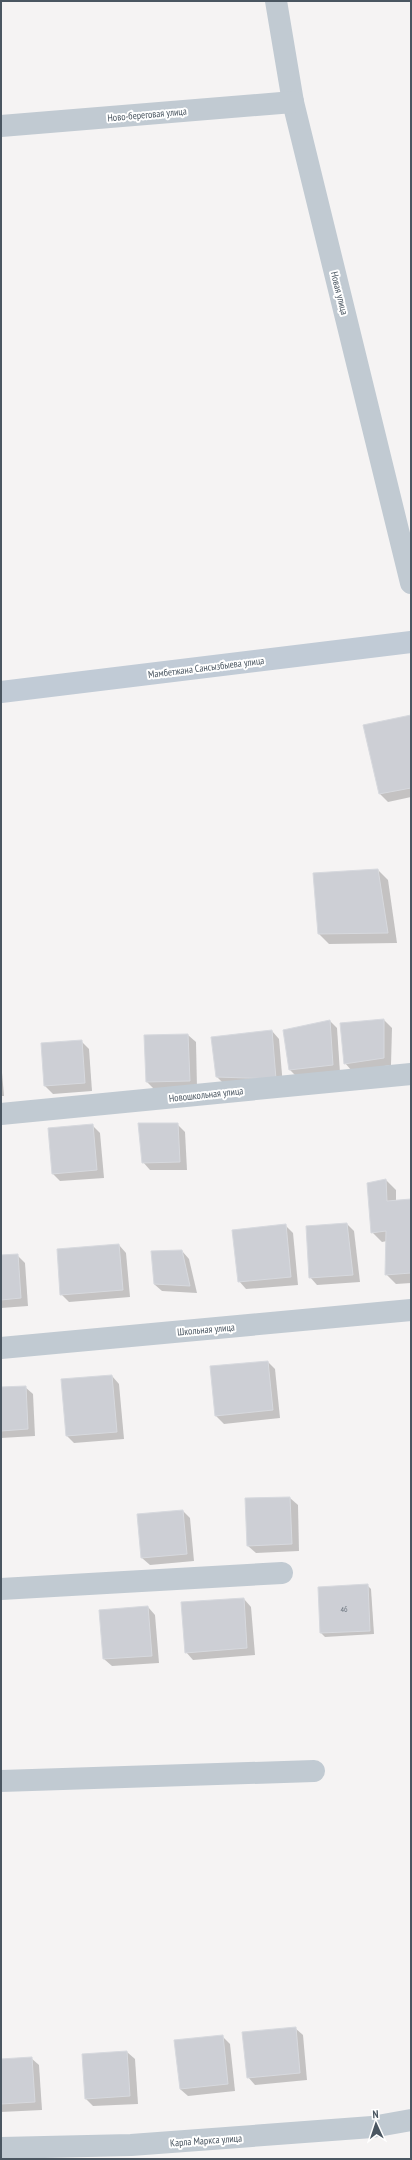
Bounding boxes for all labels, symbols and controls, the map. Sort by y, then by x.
street label: Ново-береговая улица [107,105,187,124]
street label: Новая улица [328,270,351,316]
street label: Мамбетжана Сансызбыева улица [147,654,265,681]
street label: Новошкольная улица [168,1084,244,1105]
street label: Школьная улица [177,1321,235,1338]
house number: 46 [340,1604,348,1614]
north arrow [356,2104,396,2144]
text: N [372,2107,379,2121]
street label: Карла Маркса улица [170,2131,242,2149]

